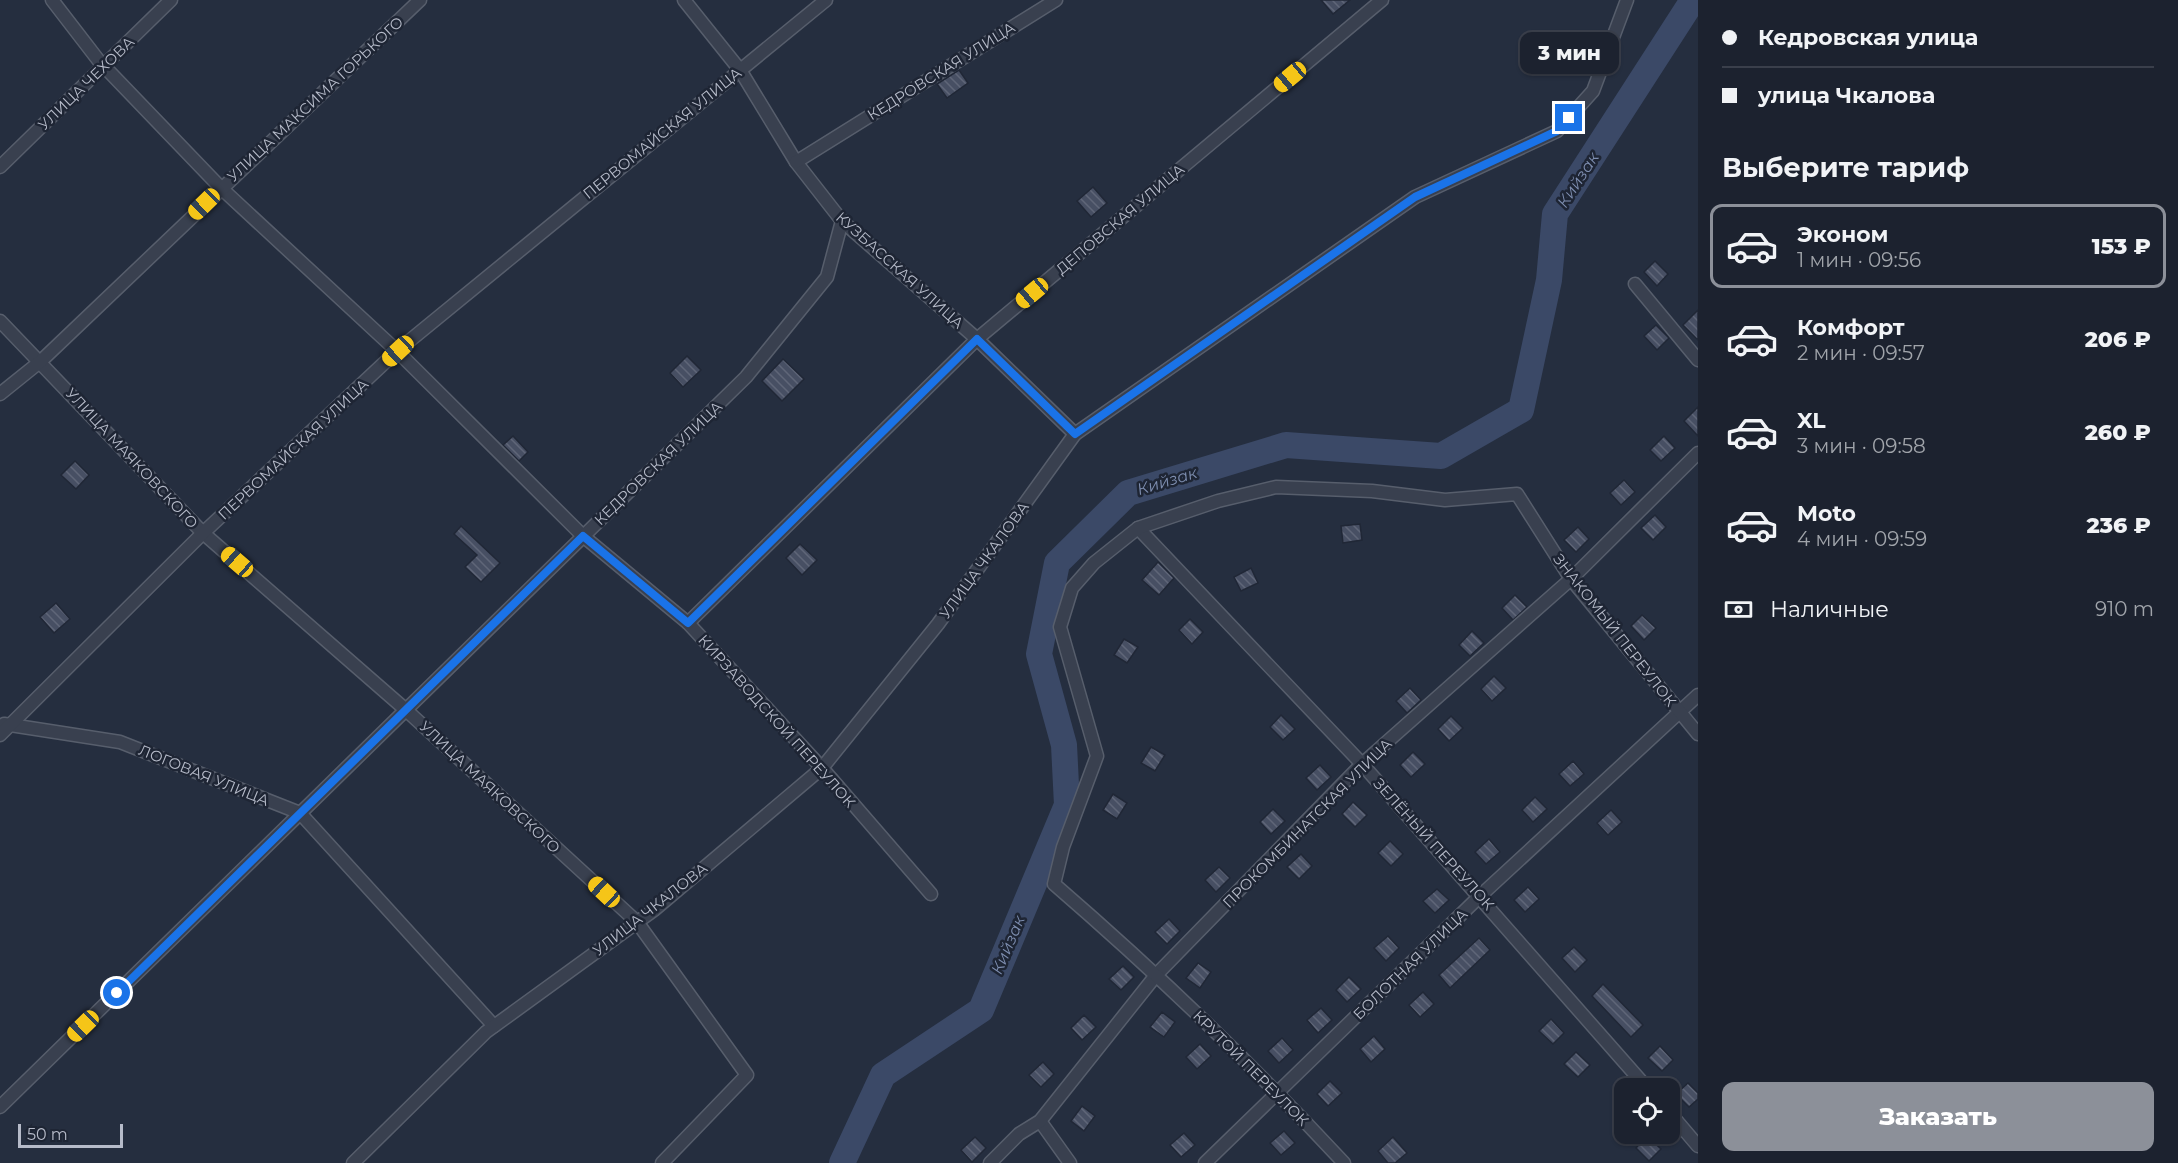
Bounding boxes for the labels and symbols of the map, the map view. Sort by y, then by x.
street label: УЛИЦА МАКСИМА ГОРЬКОГО [223,12,407,186]
street label: КЕДРОВСКАЯ УЛИЦА [864,18,1018,124]
callout: 3 мин [1520,31,1618,73]
street label: УЛИЦА ЧЕХОВА [34,32,138,134]
car [1270,59,1310,95]
street label: ПЕРВОМАЙСКАЯ УЛИЦА [579,63,745,203]
route end [1555,104,1582,131]
water label: Кийзак [1553,148,1603,211]
street label: ДЕПОВСКАЯ УЛИЦА [1052,160,1188,278]
car [185,185,223,223]
street label: КУЗБАССКАЯ УЛИЦА [832,208,968,332]
car [1012,275,1052,311]
car [379,332,417,370]
street label: ПЕРВОМАЙСКАЯ УЛИЦА [214,374,372,524]
street label: УЛИЦА МАЯКОВСКОГО [62,384,202,532]
street label: КЕДРОВСКАЯ УЛИЦА [590,397,726,529]
water label: Кийзак [1135,463,1200,499]
street label: УЛИЦА ЧКАЛОВА [935,498,1033,622]
car [218,543,256,581]
street label: ЗНАКОМЫЙ ПЕРЕУЛОК [1549,550,1681,711]
street label: КИРЗАВОДСКОЙ ПЕРЕУЛОК [694,631,860,812]
street label: УЛИЦА МАЯКОВСКОГО [416,717,564,857]
street label: ПРОКОМБИНАТСКАЯ УЛИЦА [1218,734,1396,912]
street label: ЛОГОВАЯ УЛИЦА [136,740,272,810]
street label: ЗЕЛЁНЫЙ ПЕРЕУЛОК [1370,774,1499,914]
street label: УЛИЦА ЧКАЛОВА [589,858,711,960]
car [585,873,623,911]
street label: БОЛОТНАЯ УЛИЦА [1349,904,1471,1024]
water label: Кийзак [987,912,1029,977]
route start [103,979,130,1006]
street label: КРУТОЙ ПЕРЕУЛОК [1189,1006,1313,1130]
car [64,1007,102,1045]
scale bar [18,1121,123,1148]

